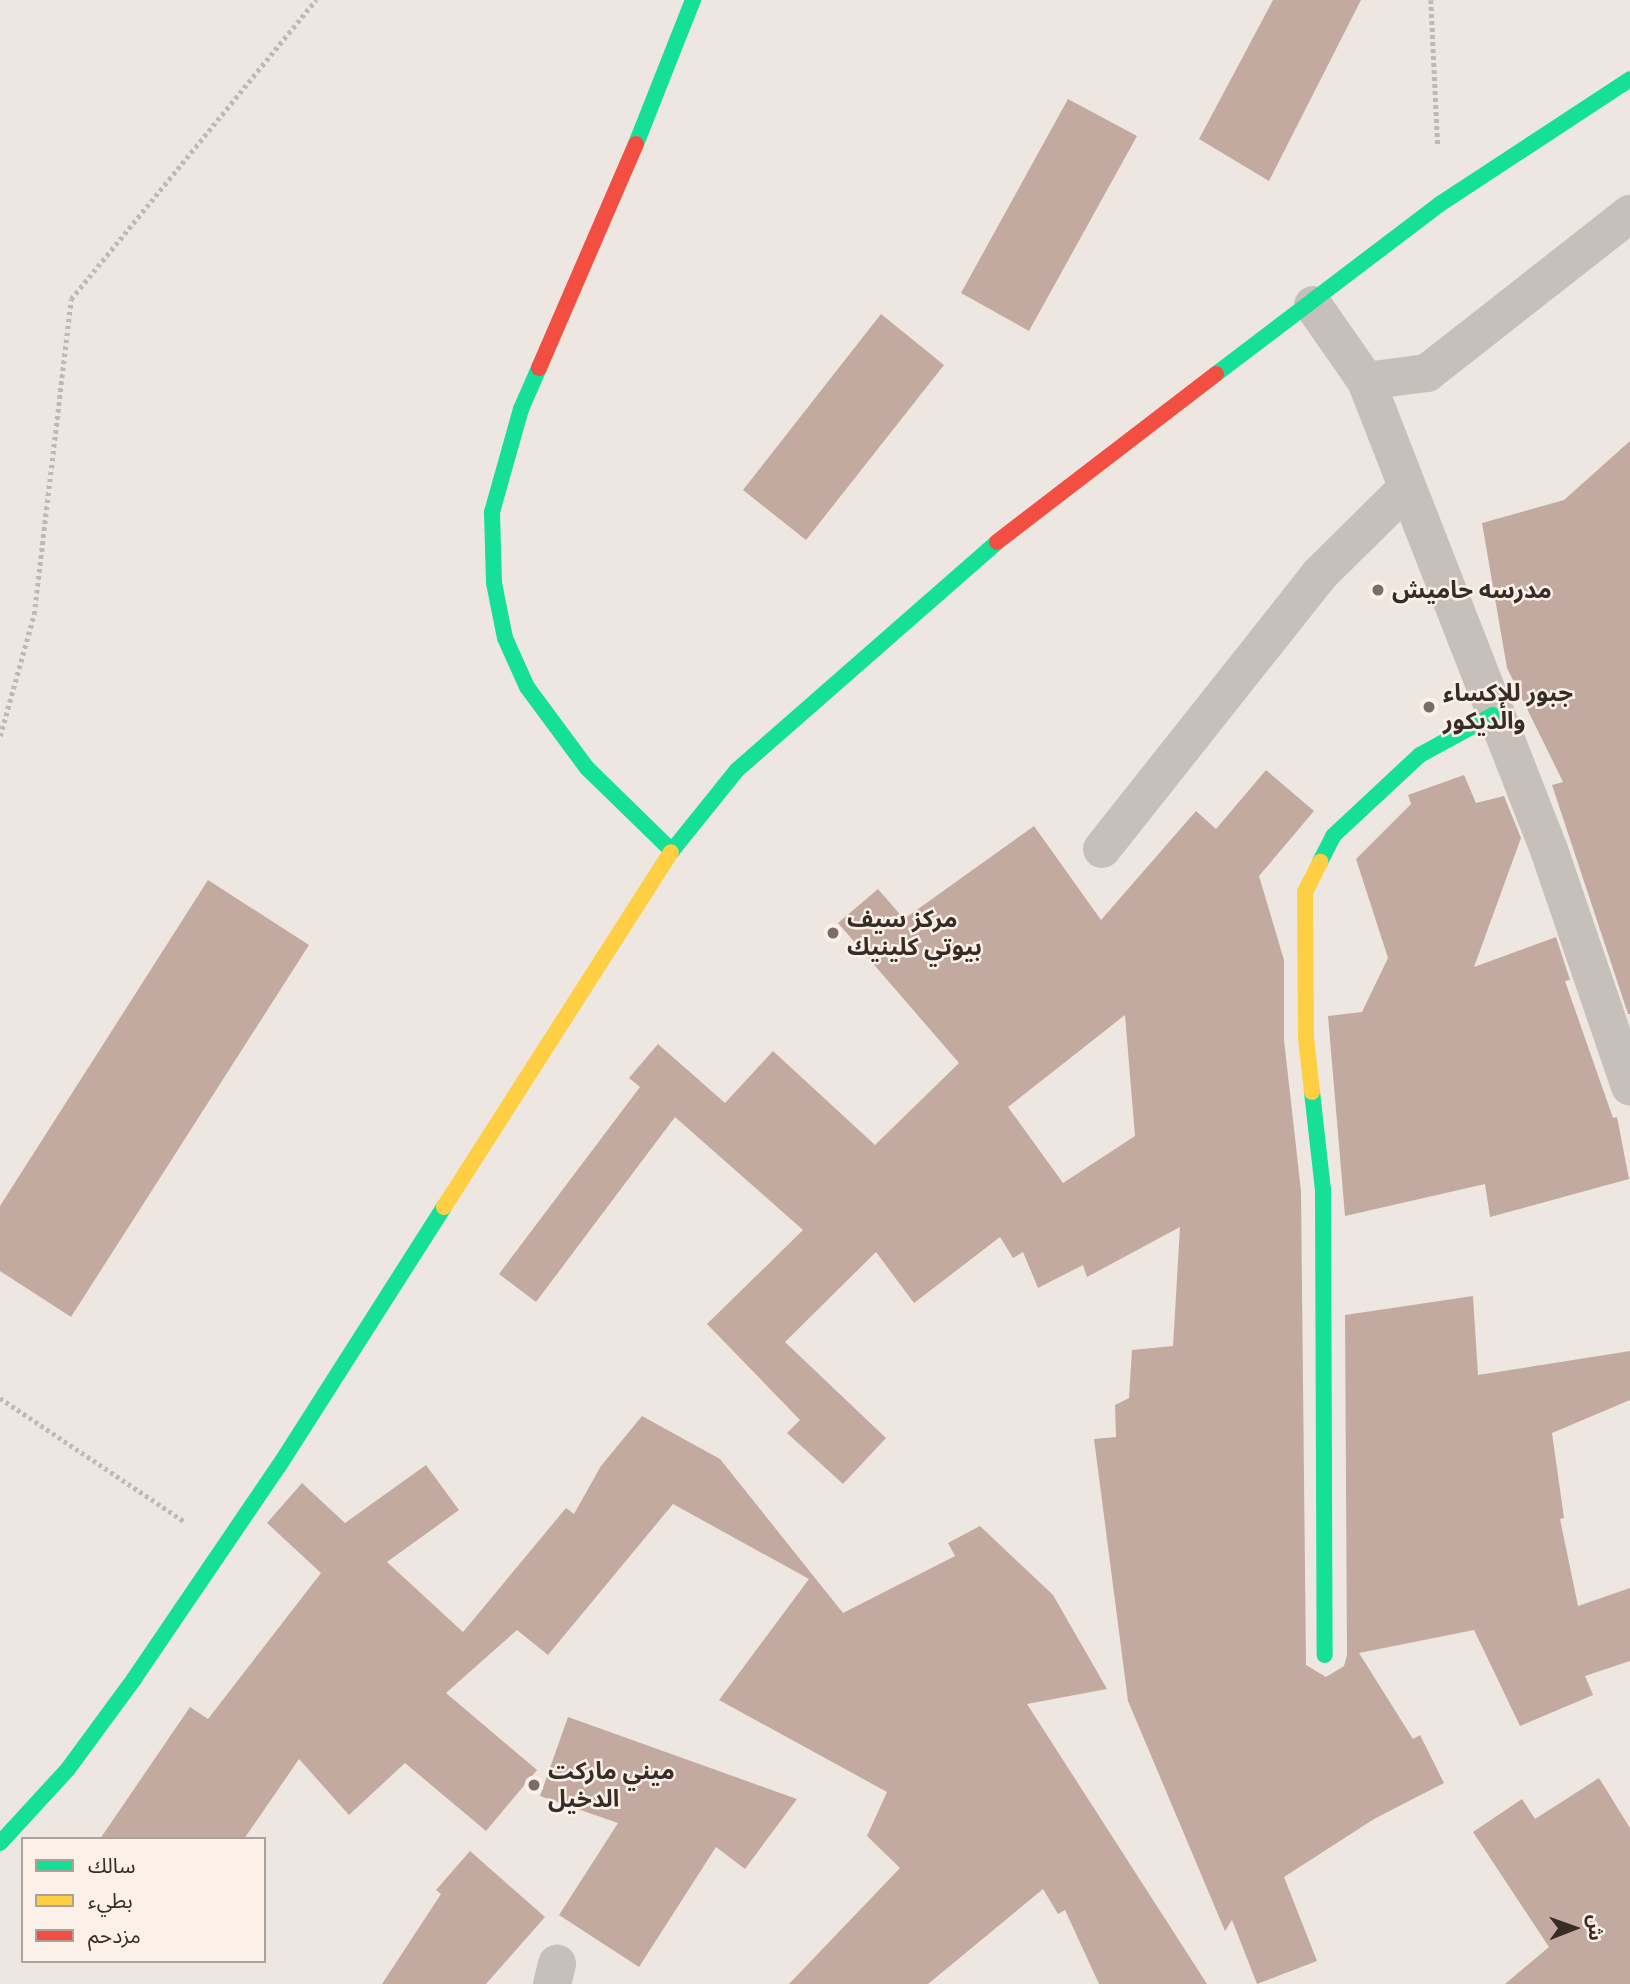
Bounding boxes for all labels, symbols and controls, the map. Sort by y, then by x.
place label: مدرسه حاميش [1392,576,1552,604]
marker: مدرسه حاميش [1370,582,1386,598]
place label: جبور للإكساء والديكور [1443,679,1573,735]
marker: جبور للإكساء والديكور [1421,699,1437,715]
place label: مركز سيف بيوتي كلينيك [847,905,982,961]
marker: مركز سيف بيوتي كلينيك [825,925,841,941]
place label: ميني ماركت الدخيل [548,1757,675,1813]
marker: ميني ماركت الدخيل [526,1777,542,1793]
legend [21,1837,266,1963]
text: سالك [88,1853,135,1878]
text: بطيء [88,1888,133,1913]
north arrow [1539,1893,1609,1963]
text: ش [1584,1914,1607,1941]
text: مزدحم [88,1923,141,1948]

